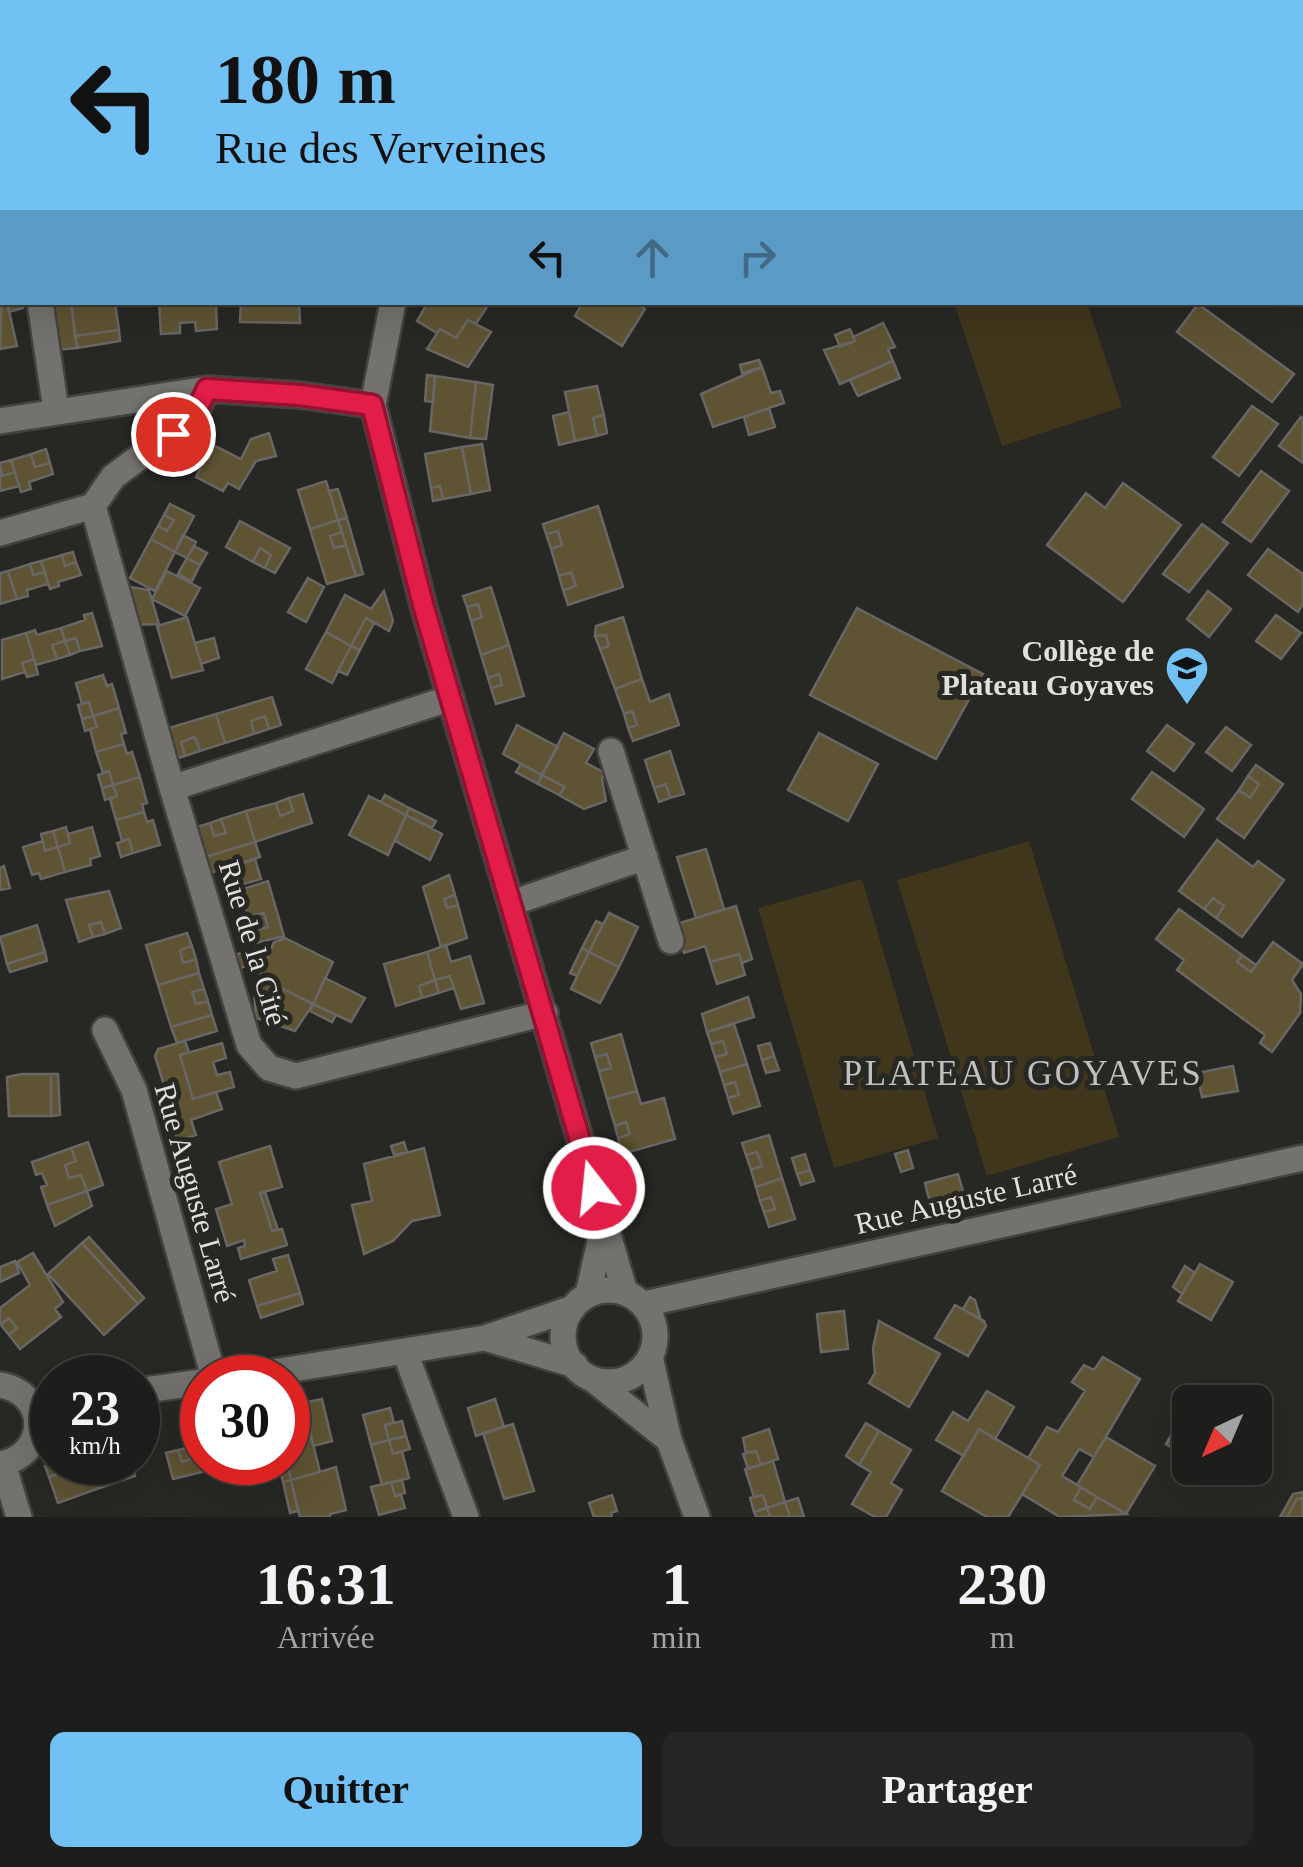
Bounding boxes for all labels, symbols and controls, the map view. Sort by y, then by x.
icon: left [50,40,180,170]
text: 180 m [215,41,396,118]
text: Rue des Verveines [215,123,547,173]
icon: left [520,230,575,285]
icon: ahead [625,230,680,285]
icon: right [730,230,785,285]
pin [131,392,216,477]
icon: arrive [146,407,201,462]
place label: Collège de Plateau Goyaves [942,634,1154,701]
school or university icon: Collège de Plateau Goyaves [1164,645,1210,706]
street label: Rue de la Cité [213,856,294,1029]
district label: PLATEAU GOYAVES [843,1054,1203,1093]
street label: Rue Auguste Larré [148,1079,243,1306]
position arrow [542,1136,646,1240]
street label: Rue Auguste Larré [852,1157,1080,1240]
speed limit sign: 30 [180,1355,310,1485]
text: 23 [70,1380,120,1436]
north arrow [1172,1385,1272,1485]
map controls [1172,1385,1272,1485]
text: km/h [69,1432,121,1459]
text: 16:31 [256,1551,396,1617]
text: 1 [661,1551,691,1617]
text: 230 [957,1551,1047,1617]
text: Arrivée [277,1619,375,1655]
text: min [652,1619,701,1655]
text: m [990,1619,1015,1655]
button: Quitter [50,1732,642,1847]
button: Partager [662,1732,1253,1847]

